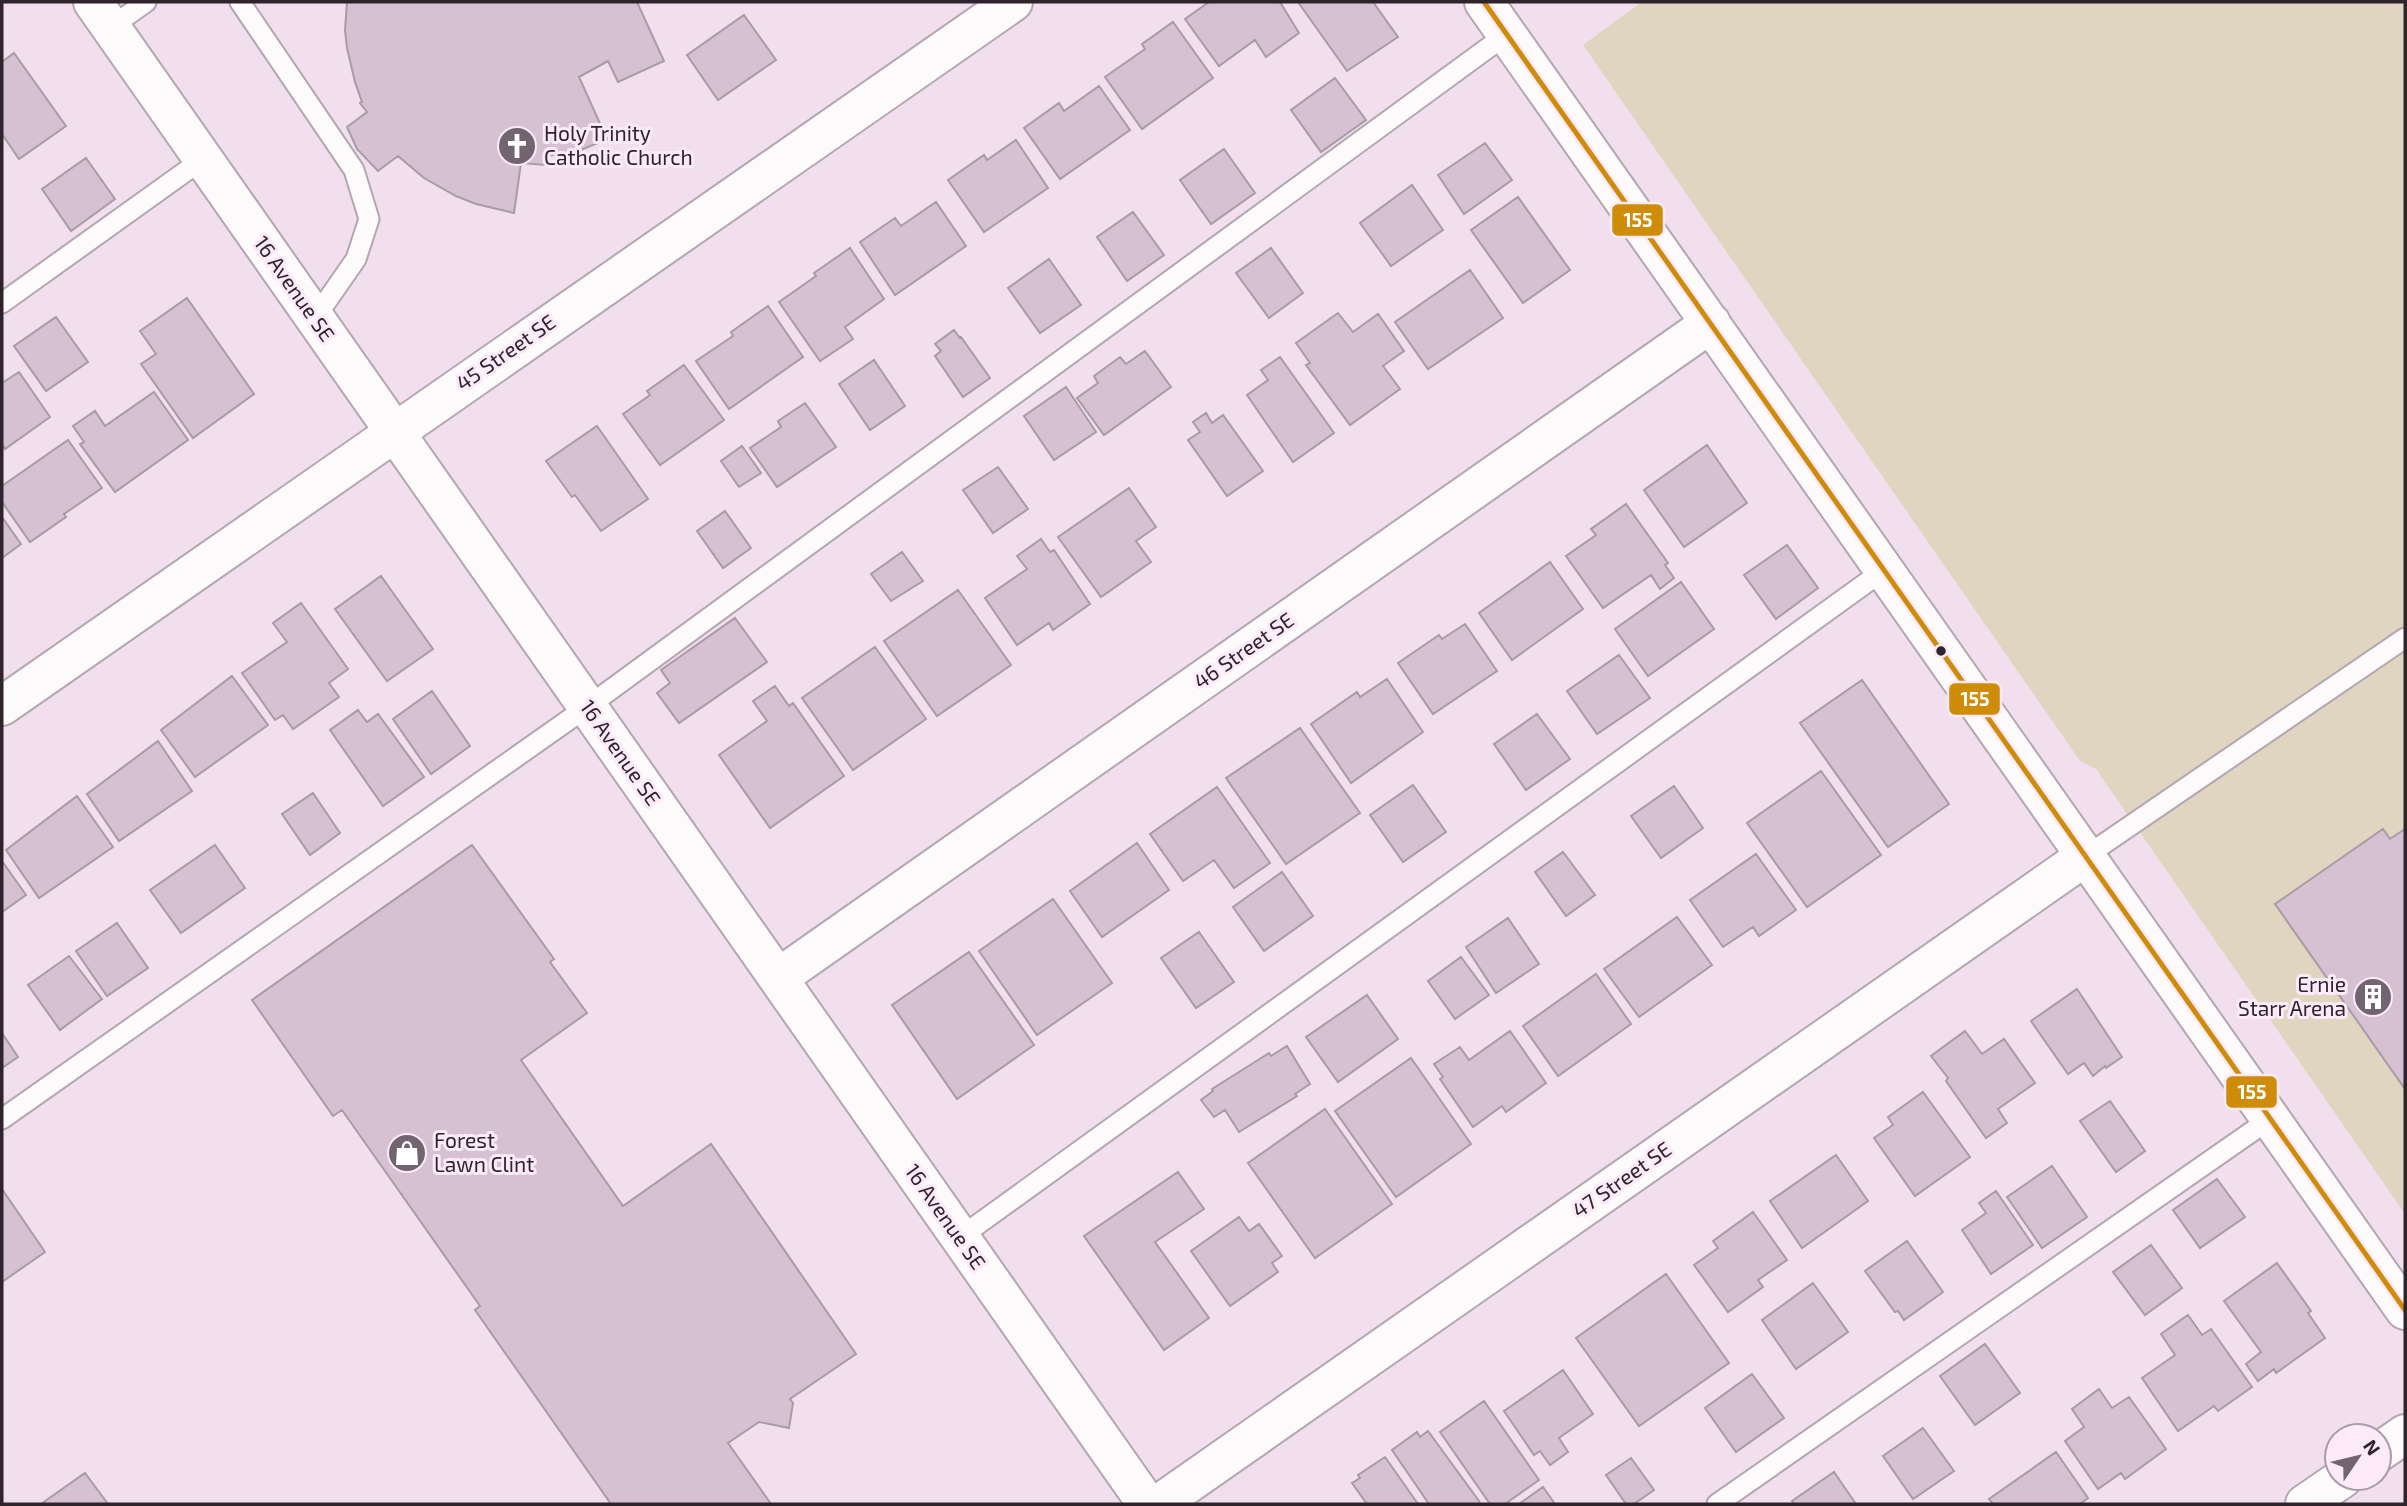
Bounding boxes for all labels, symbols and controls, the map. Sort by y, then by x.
place label: Holy Trinity Catholic Church [544,120,693,169]
church icon: Holy Trinity Catholic Church [496,125,538,167]
line badge: 155 [1611,203,1664,237]
text: 155 [1623,208,1653,231]
street label: 16 Avenue SE [250,231,341,346]
street label: 45 Street SE [451,308,560,395]
street label: 46 Street SE [1188,606,1298,693]
unlabelled marker [1934,644,1948,658]
line badge: 155 [1948,682,2001,716]
text: 155 [1960,687,1990,710]
street label: 16 Avenue SE [576,695,667,810]
place label: Ernie Starr Arena [2238,971,2346,1020]
building icon: Ernie Starr Arena [2352,976,2394,1018]
line badge: 155 [2225,1075,2278,1109]
text: 155 [2237,1080,2267,1103]
place label: Forest Lawn Clint [434,1127,534,1176]
shop icon: Forest Lawn Clint [386,1132,428,1174]
street label: 47 Street SE [1567,1136,1675,1222]
street label: 16 Avenue SE [901,1159,992,1274]
north arrow [2323,1422,2393,1492]
text: N [2359,1435,2386,1459]

